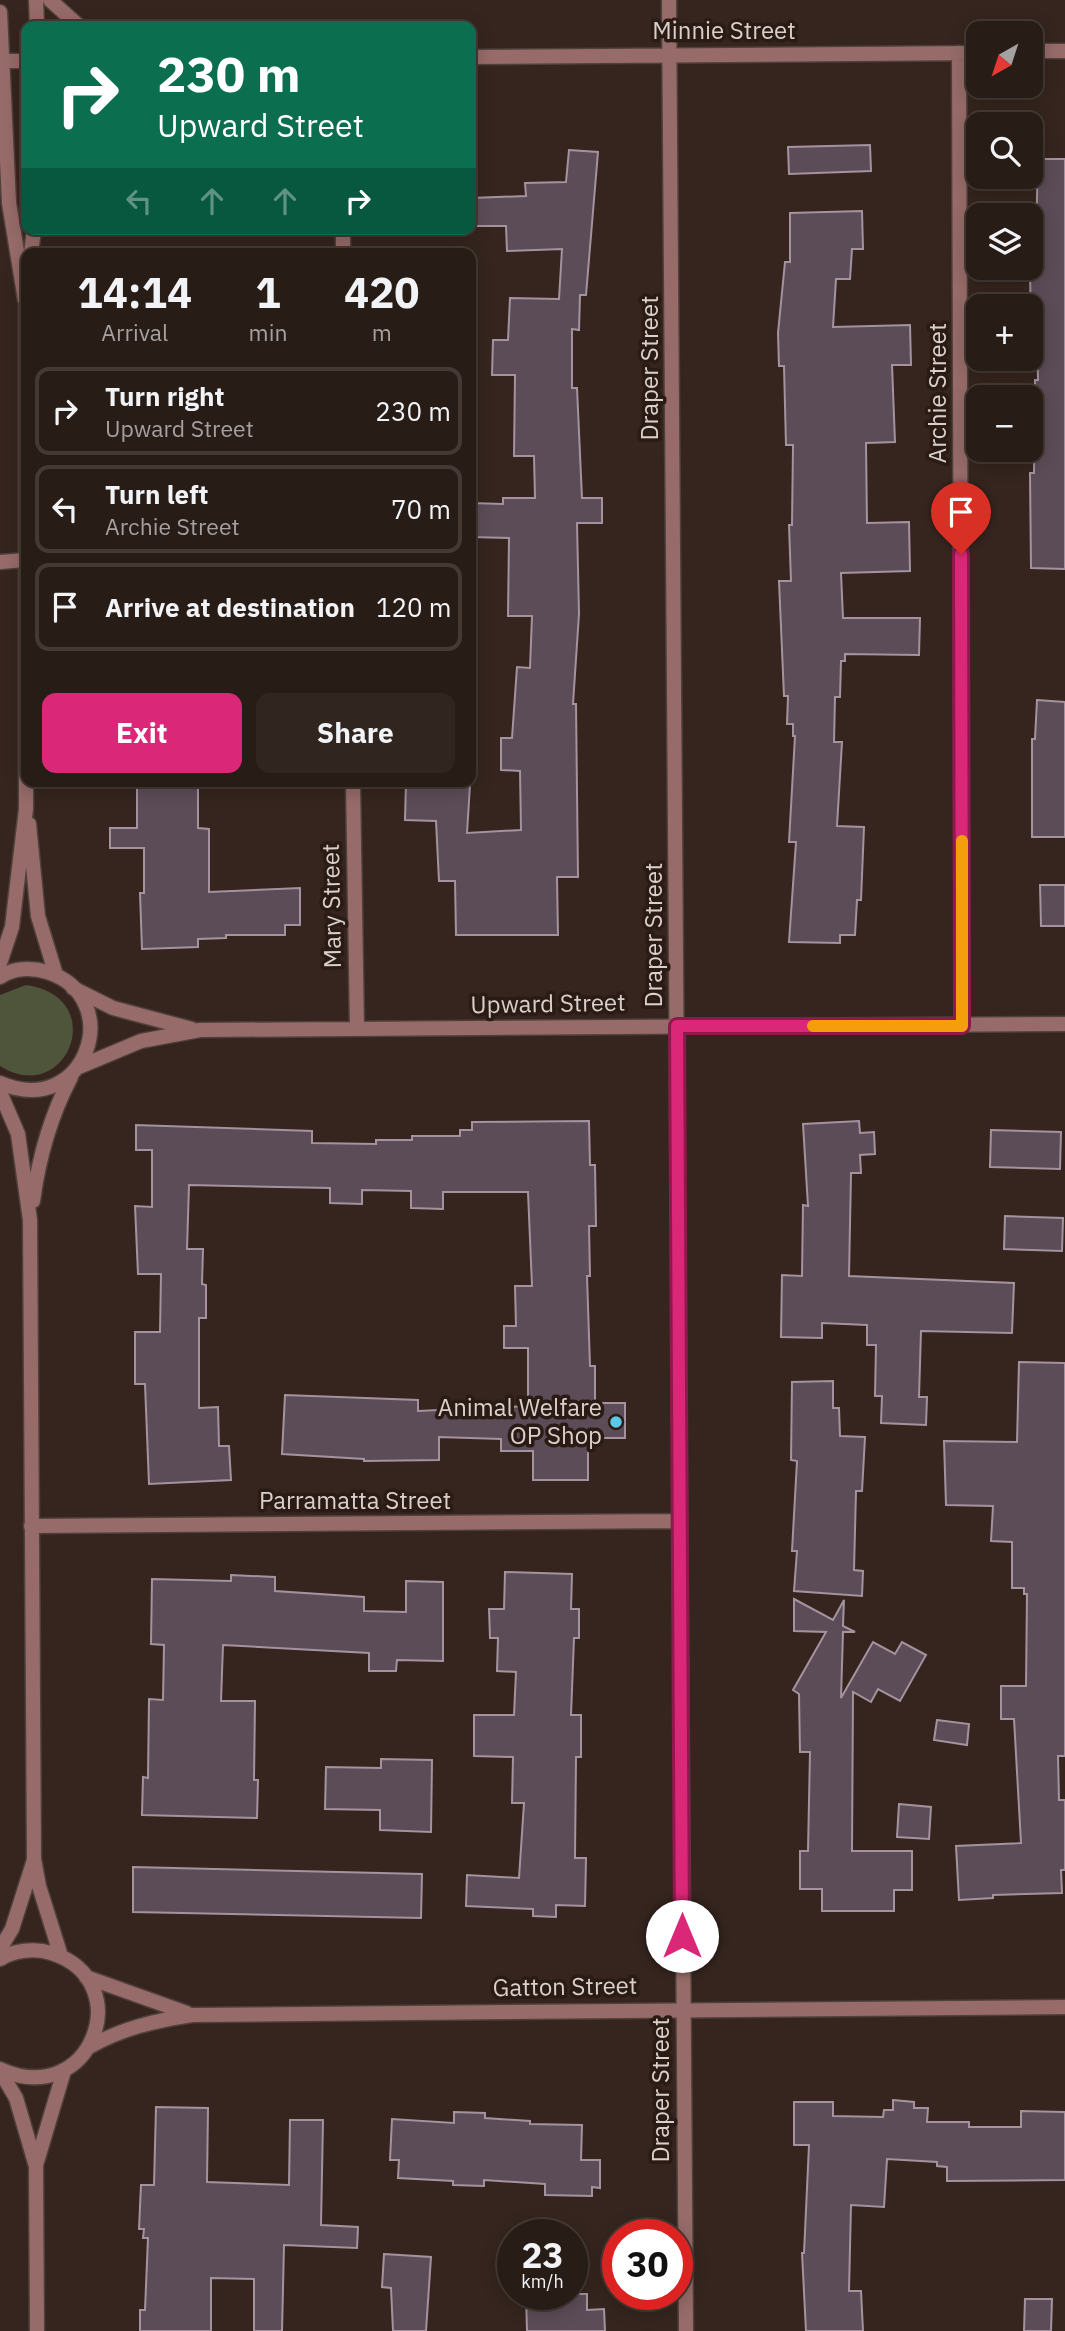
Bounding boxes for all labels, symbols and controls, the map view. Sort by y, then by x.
street label: Minnie Street [652,14,796,46]
north arrow [966,21,1043,98]
map controls [966,21,1043,462]
text: 230 m [157,42,301,105]
icon: right [42,49,133,140]
text: Upward Street [157,104,364,146]
button: search [966,112,1043,189]
icon: left [120,182,158,220]
icon: ahead [193,182,231,220]
icon: ahead [266,182,304,220]
icon: right [339,182,377,220]
button: layers [966,203,1043,280]
text: 14:14 [77,265,192,320]
text: 1 [255,265,281,320]
text: 420 [344,265,420,320]
button: + [966,294,1043,371]
street label: Draper Street [633,295,665,441]
text: Arrival [101,317,168,347]
text: min [249,317,287,347]
text: m [372,317,392,347]
street label: Archie Street [921,323,953,463]
text: Turn right [105,379,224,413]
button: − [966,385,1043,462]
icon: right [46,392,84,430]
text: 230 m [375,394,451,428]
text: Upward Street [105,413,254,443]
text: Turn left [105,477,208,511]
pin [931,482,991,554]
icon: left [46,490,84,528]
text: 70 m [391,492,451,526]
icon: arrive [942,493,980,531]
text: Archie Street [105,511,240,541]
icon: arrive [46,588,84,626]
text: Arrive at destination [105,590,355,624]
text: 120 m [376,590,452,624]
button: Exit [42,693,242,773]
button: Share [256,693,455,773]
street label: Mary Street [314,843,348,969]
street label: Draper Street [637,862,669,1008]
street label: Upward Street [470,986,626,1020]
place label: Animal Welfare OP Shop [438,1391,602,1451]
marker: Animal Welfare OP Shop [608,1414,624,1430]
street label: Parramatta Street [259,1484,451,1516]
position arrow [645,1899,719,1973]
street label: Gatton Street [492,1969,638,2003]
street label: Draper Street [644,2017,676,2163]
speed limit sign: 30 [602,2219,693,2310]
text: 23 [521,2232,564,2278]
text: km/h [521,2270,564,2293]

